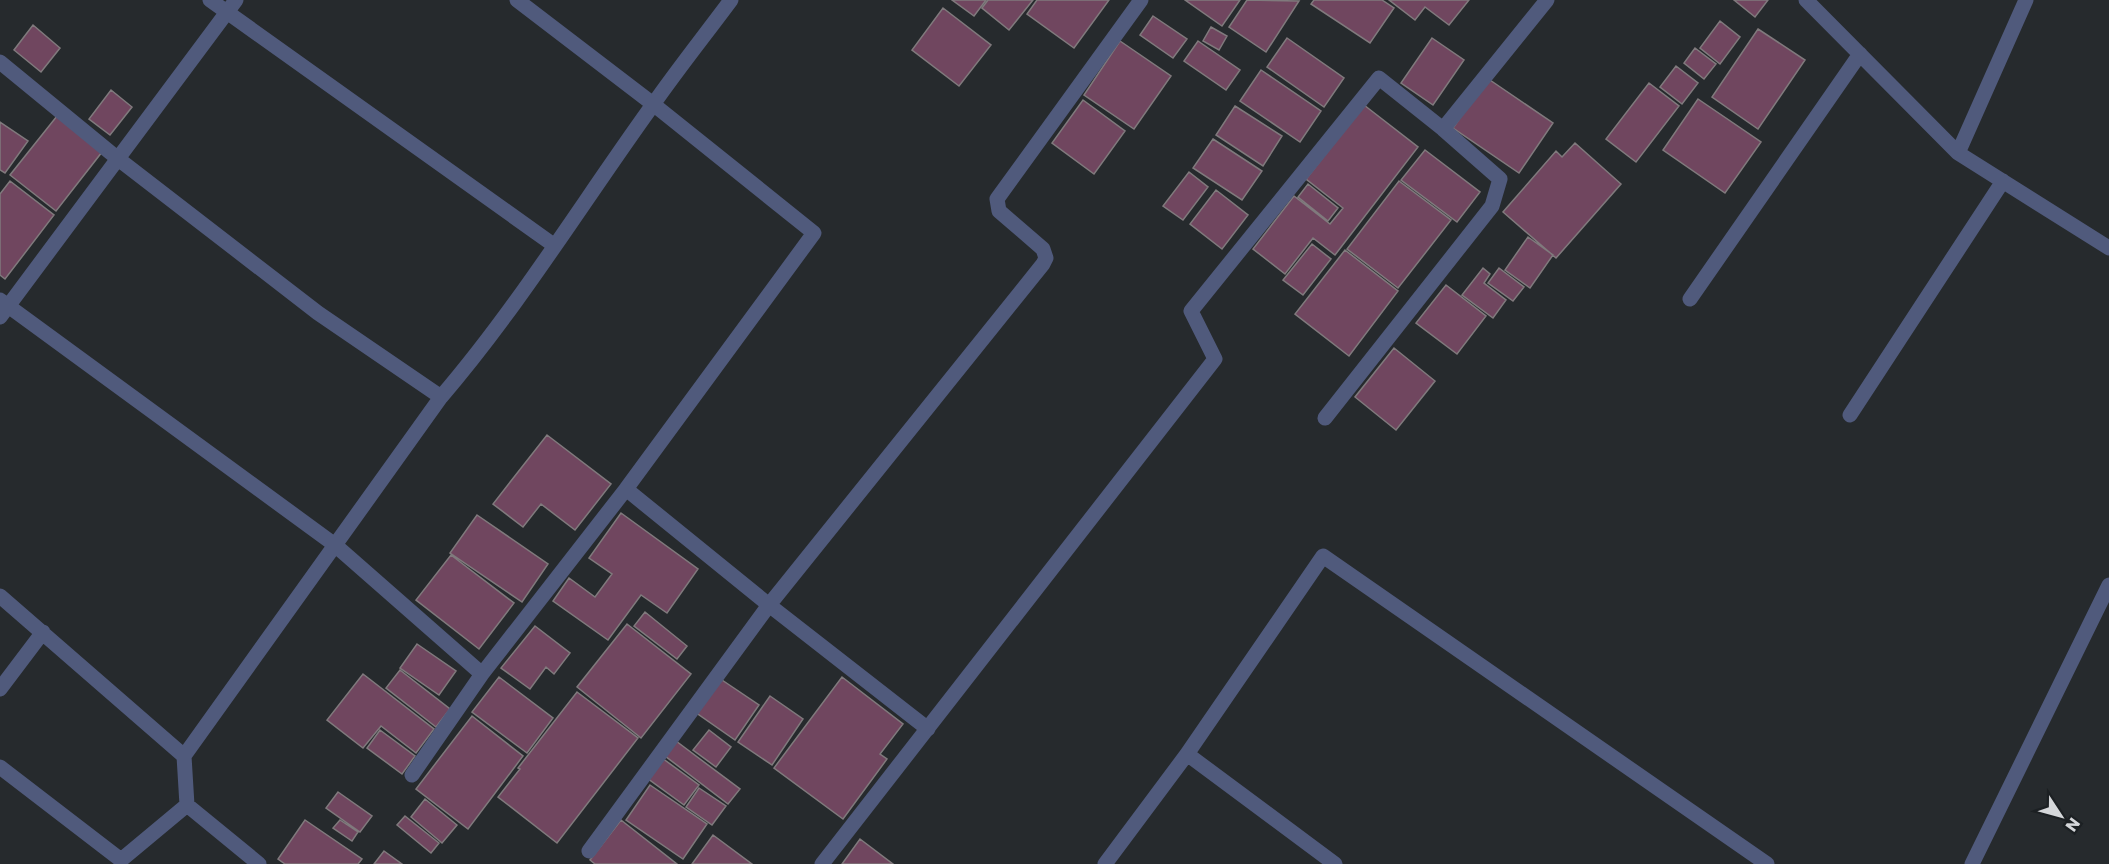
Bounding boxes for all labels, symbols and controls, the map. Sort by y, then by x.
north arrow [2031,786,2091,846]
text: N [2060,813,2086,836]

